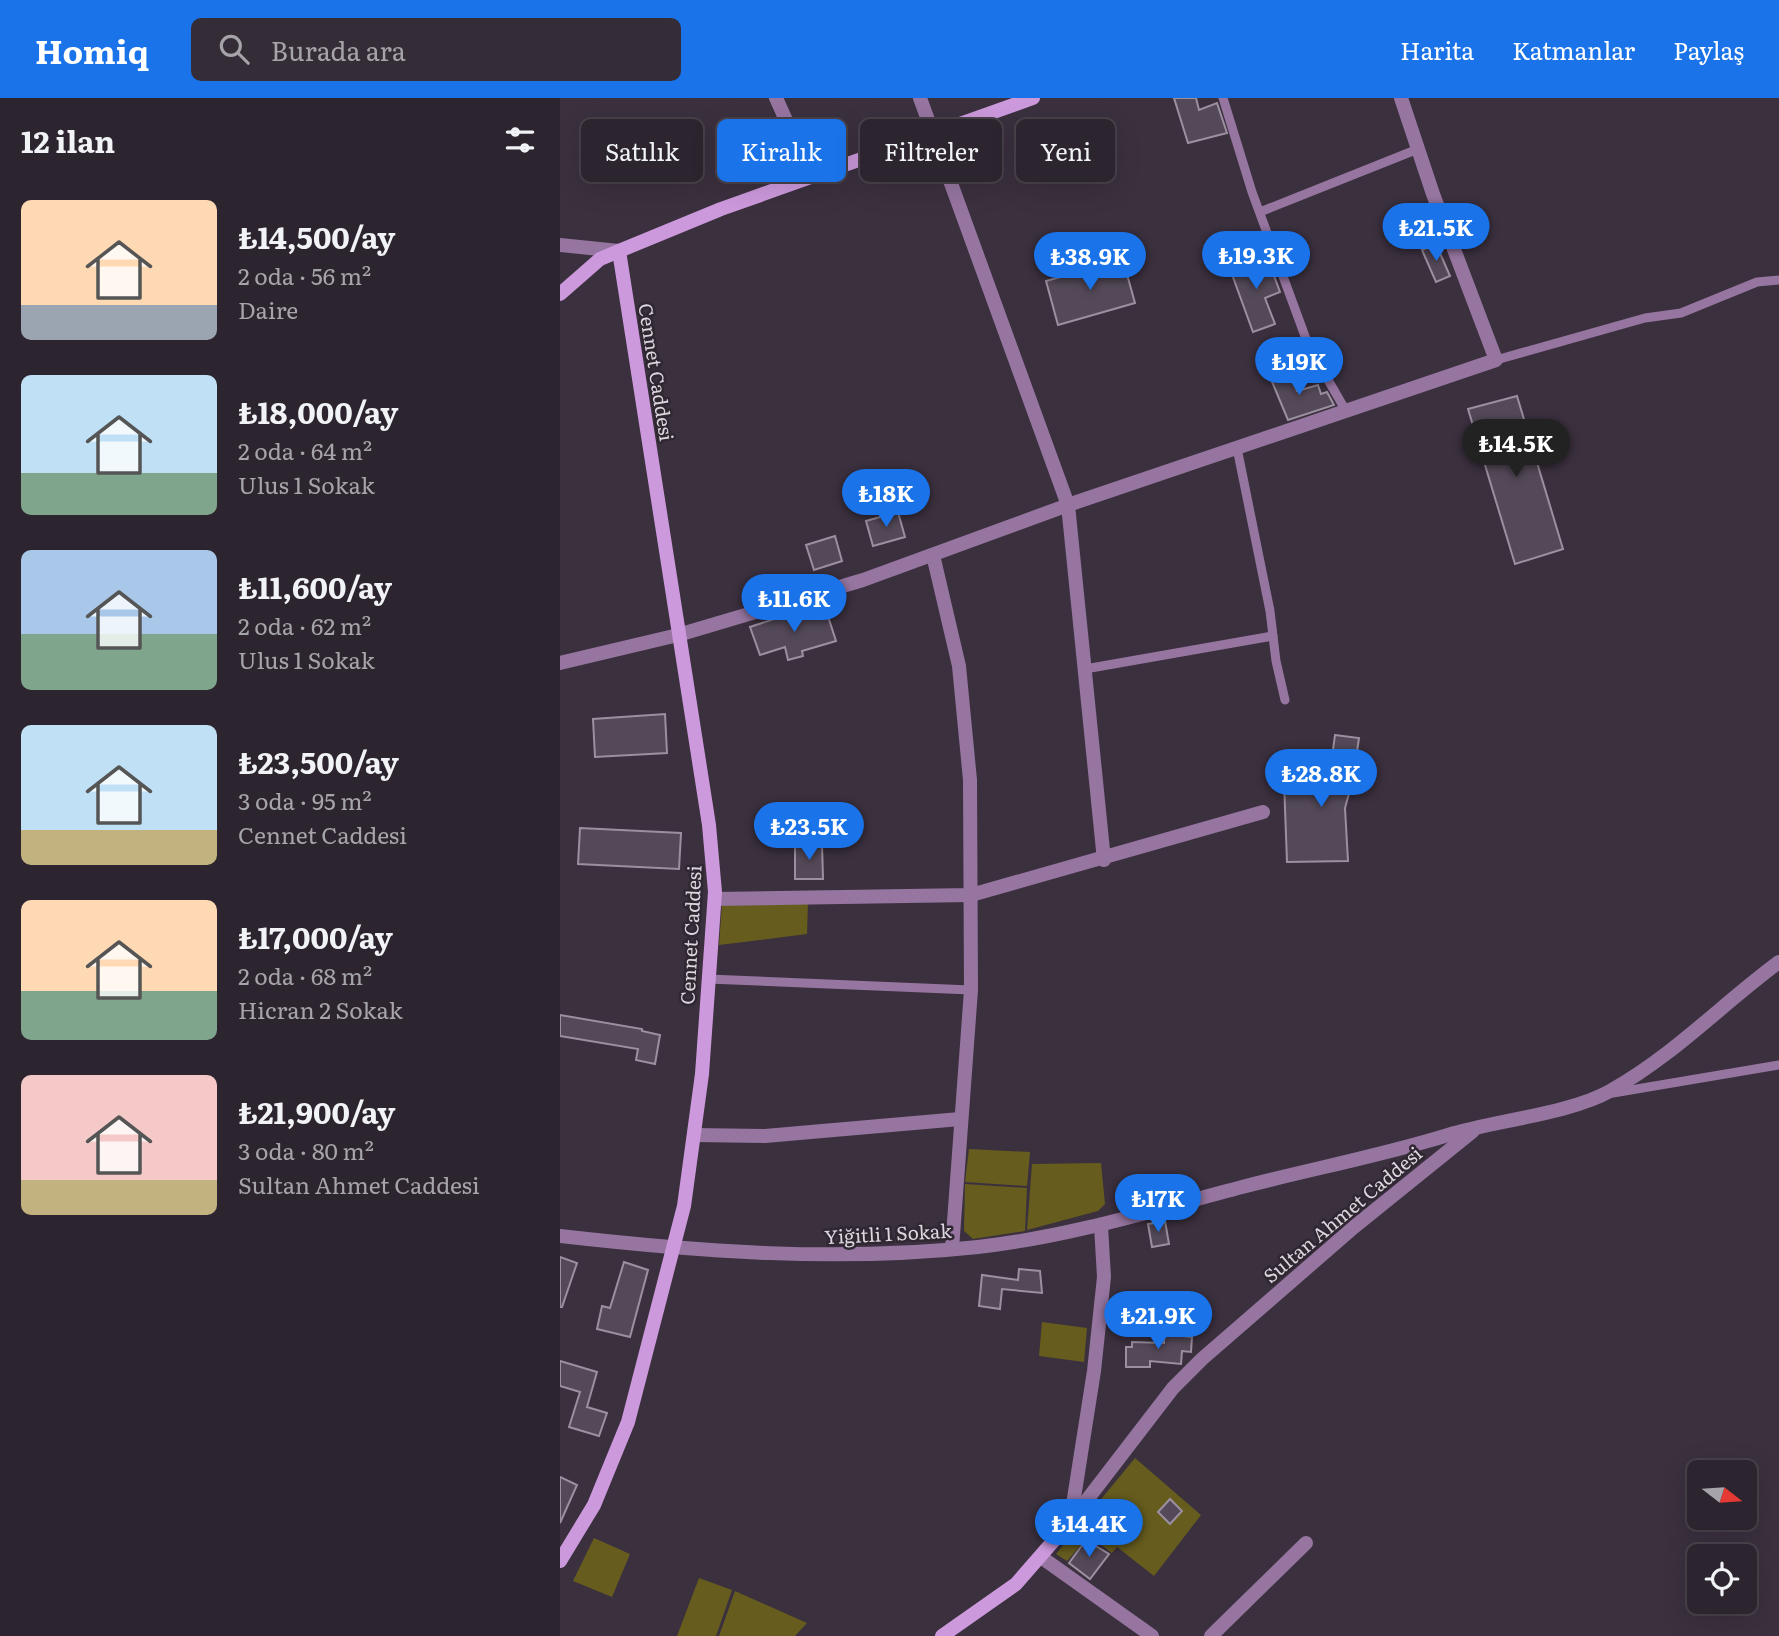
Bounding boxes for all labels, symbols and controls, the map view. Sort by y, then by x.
search box [191,18,681,81]
text: Homiq [35,25,149,74]
icon: search [215,30,253,68]
text: Burada ara [271,30,406,69]
text: Harita [1400,32,1474,67]
text: Katmanlar [1512,32,1635,67]
text: Paylaş [1673,32,1744,67]
text: 12 ilan [21,118,115,162]
chip: Satılık [581,119,703,182]
chip: Kiralık [717,119,846,182]
chip: Filtreler [860,119,1002,182]
chip: Yeni [1016,119,1115,182]
icon: filters [501,121,539,159]
pin: ₺21.5K [1379,204,1493,263]
text: ₺21.5K [1399,209,1473,243]
text: ₺14,500/ay [238,214,395,258]
icon: home [77,228,161,312]
pin: ₺38.9K [1033,232,1147,292]
pin: ₺19.3K [1199,232,1313,291]
text: ₺19.3K [1218,237,1294,271]
text: ₺38.9K [1050,238,1130,272]
text: 2 oda · 56 m² [238,258,371,292]
text: Daire [238,292,298,326]
street label: Cennet Caddesi [632,301,682,443]
pin: ₺19K [1258,338,1340,397]
text: ₺19K [1271,343,1327,377]
text: ₺18,000/ay [238,389,398,433]
icon: home [77,403,161,487]
pin: ₺14.5K [1459,420,1573,479]
text: ₺14.5K [1478,425,1554,459]
text: 2 oda · 64 m² [238,433,372,467]
text: Ulus 1 Sokak [238,467,375,501]
pin: ₺18K [845,470,927,529]
text: ₺18K [858,475,914,509]
text: ₺11,600/ay [238,564,392,608]
pin: ₺11.6K [737,574,851,634]
icon: home [77,578,161,662]
text: ₺11.6K [758,580,830,614]
text: 2 oda · 62 m² [238,608,371,642]
text: Ulus 1 Sokak [238,642,375,676]
text: ₺23,500/ay [238,739,399,783]
pin: ₺28.8K [1264,750,1378,809]
icon: home [77,753,161,837]
text: ₺28.8K [1281,755,1361,789]
text: 3 oda · 95 m² [238,783,372,817]
pin: ₺23.5K [752,802,866,862]
text: ₺23.5K [770,808,848,842]
text: Cennet Caddesi [238,817,407,851]
street label: Cennet Caddesi [672,865,708,1005]
text: ₺17,000/ay [238,914,393,958]
icon: home [77,928,161,1012]
text: 2 oda · 68 m² [238,958,372,992]
text: Hicran 2 Sokak [238,992,403,1026]
text: ₺21,900/ay [238,1089,396,1133]
icon: home [77,1103,161,1187]
text: 3 oda · 80 m² [238,1133,374,1167]
street label: Sultan Ahmet Caddesi [1257,1139,1427,1289]
text: Sultan Ahmet Caddesi [238,1167,480,1201]
pin: ₺17K [1117,1174,1199,1234]
text: ₺17K [1131,1180,1185,1214]
street label: Yiğitli 1 Sokak [824,1216,953,1250]
pin: ₺21.9K [1101,1292,1215,1351]
text: ₺21.9K [1120,1297,1196,1331]
north arrow [1687,1460,1757,1530]
map controls [1687,1460,1757,1614]
pin: ₺14.4K [1032,1500,1146,1559]
text: ₺14.4K [1051,1505,1127,1539]
button: locate [1687,1544,1757,1614]

